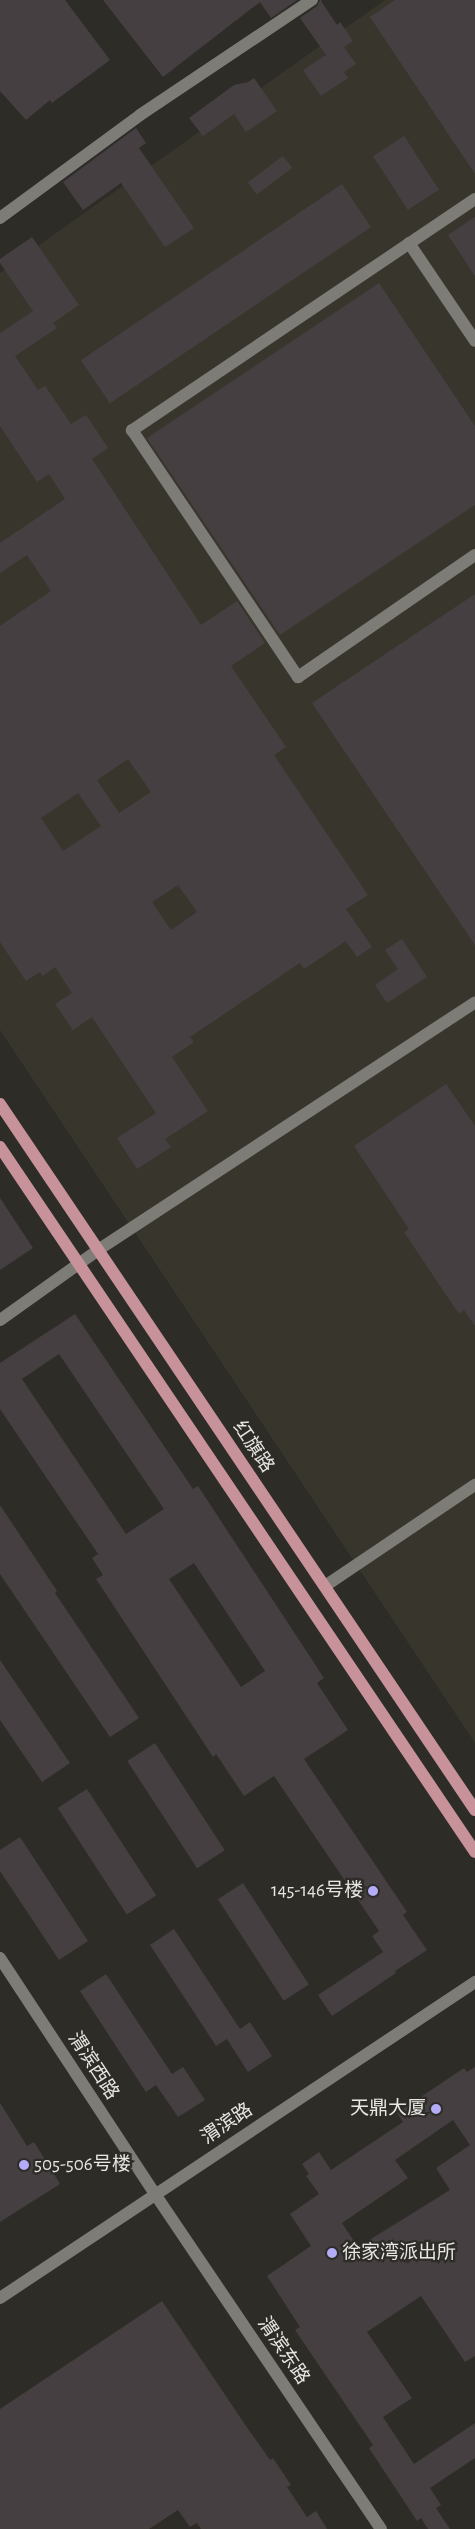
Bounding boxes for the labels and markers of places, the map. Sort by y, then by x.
place label: 145-146号楼 [271,1880,363,1902]
marker: 145-146号楼 [367,1885,379,1897]
place label: 天鼎大厦 [350,2098,426,2120]
marker: 天鼎大厦 [430,2103,442,2115]
place label: 505-506号楼 [34,2154,131,2176]
marker: 505-506号楼 [18,2159,30,2171]
place label: 徐家湾派出所 [342,2242,456,2264]
marker: 徐家湾派出所 [326,2247,338,2259]

